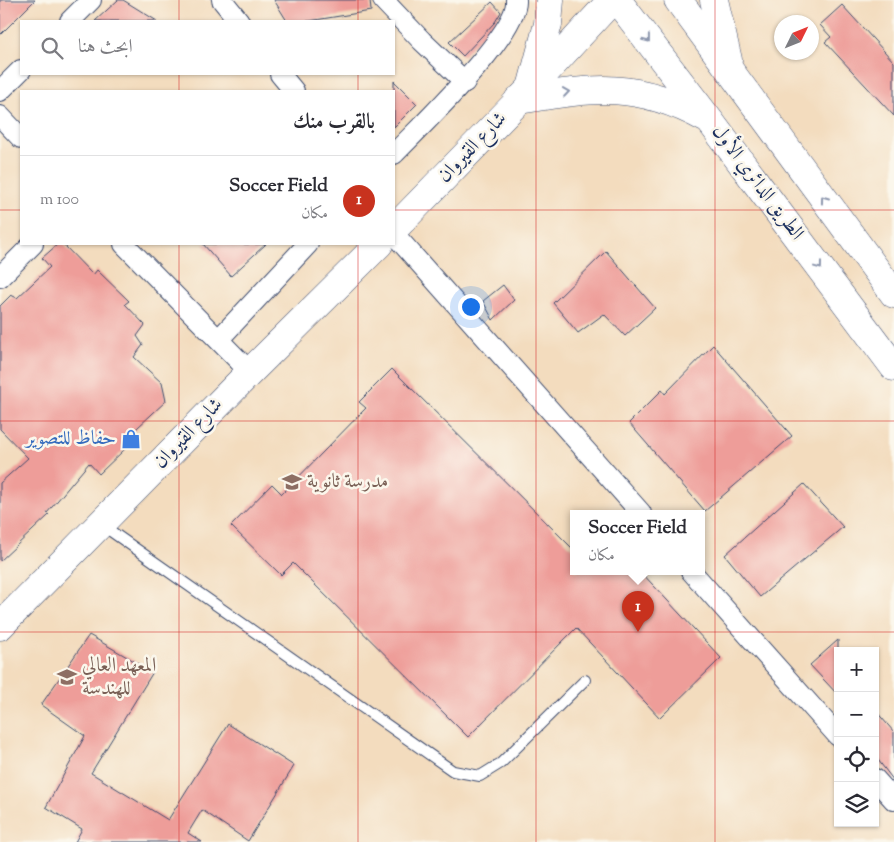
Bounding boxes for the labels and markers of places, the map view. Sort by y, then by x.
place label: حفاظ للتصوير [24,425,116,454]
shop icon: حفاظ للتصوير [120,428,142,450]
place label: مدرسة ثانوية [307,468,388,497]
school or university icon: مدرسة ثانوية [281,471,303,493]
pin: 1 [622,591,654,632]
place label: المعهد العالي للهندسة [82,652,156,704]
school or university icon: المعهد العالي للهندسة [56,666,78,688]

